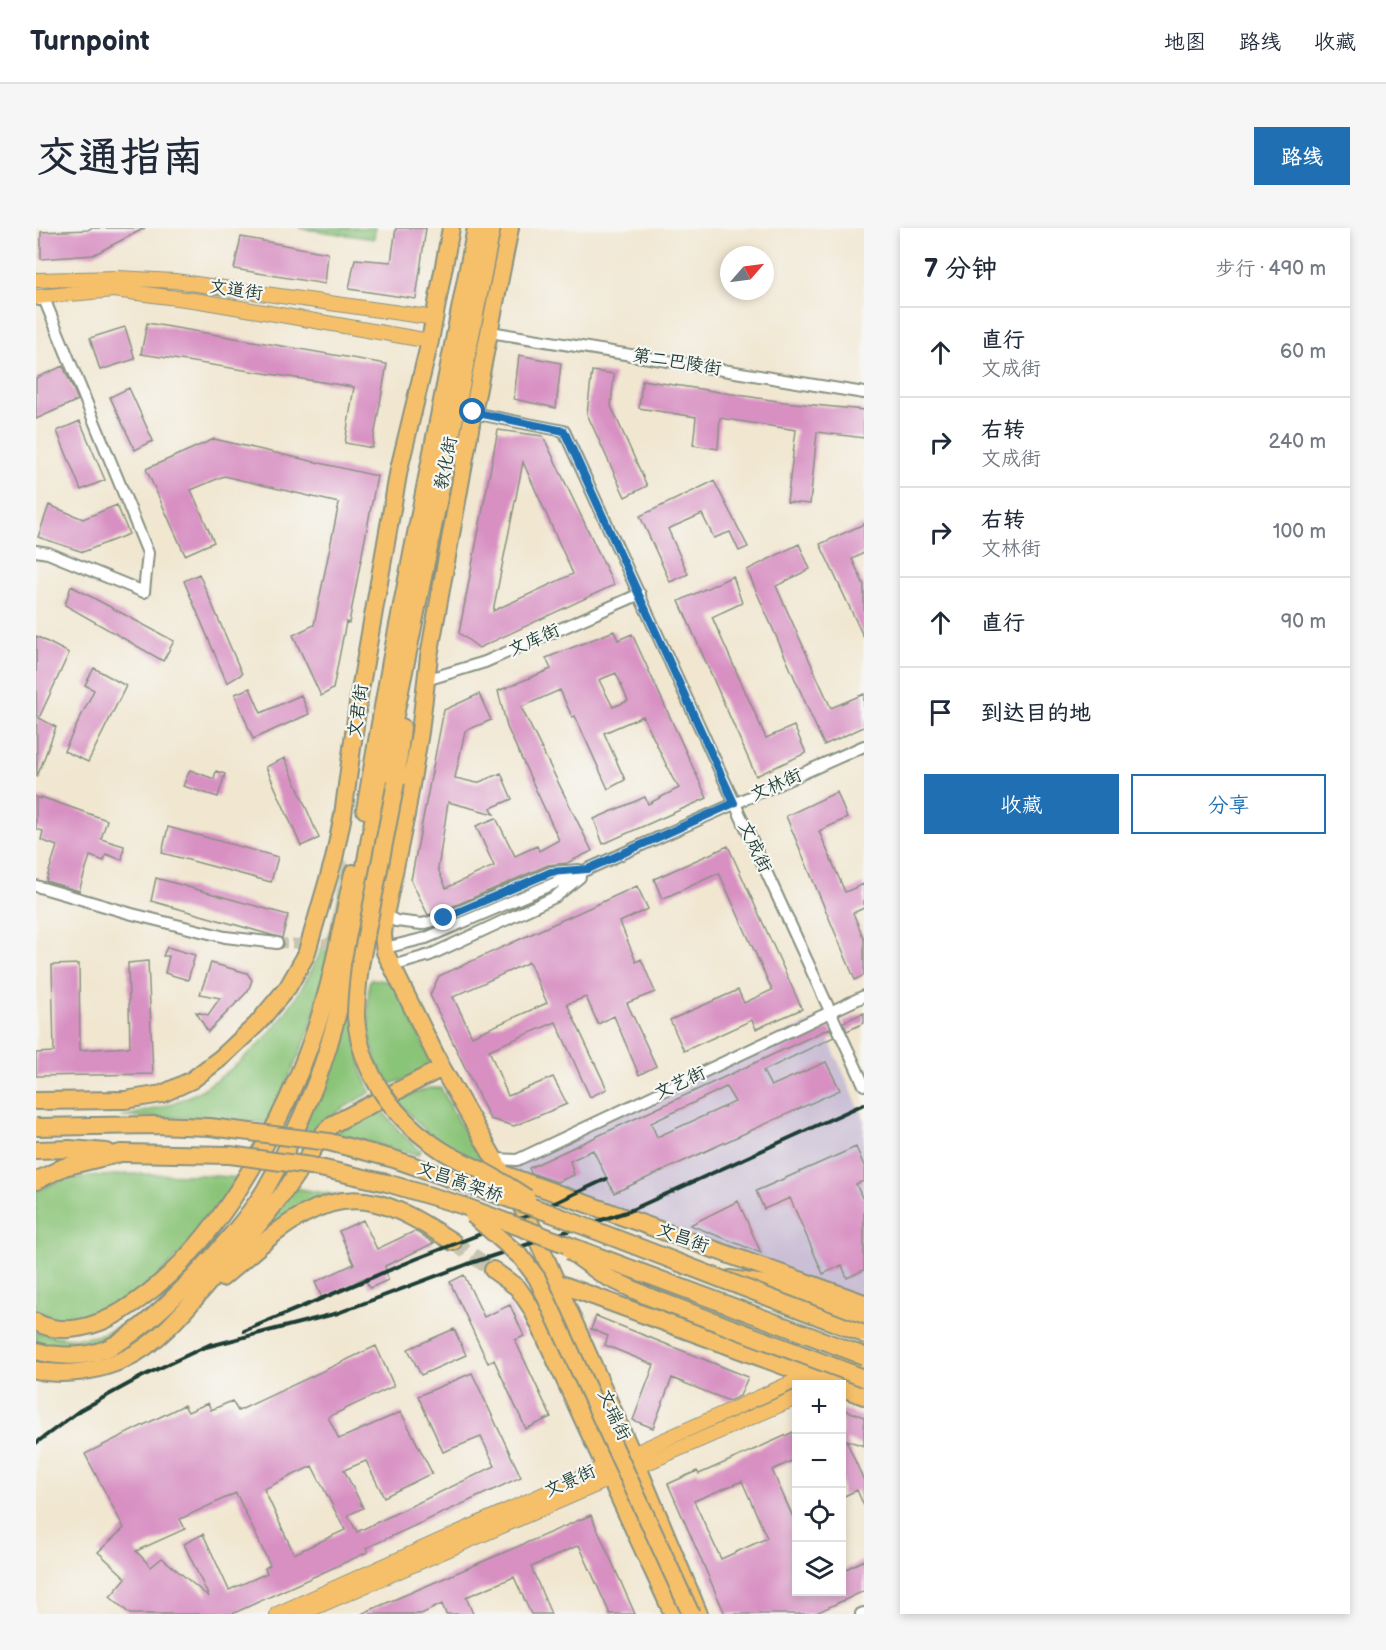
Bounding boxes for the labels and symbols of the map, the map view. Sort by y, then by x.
north arrow [720,246,774,300]
street label: 文道街 [208,276,264,304]
street label: 第二巴陵街 [631,345,723,379]
route start [459,398,485,424]
street label: 教化街 [431,434,461,492]
street label: 文库街 [505,619,563,661]
street label: 文君街 [344,683,372,739]
street label: 文林街 [747,764,805,806]
street label: 文成街 [734,818,776,876]
route end [430,904,456,930]
street label: 文艺街 [651,1062,709,1104]
street label: 文昌高架桥 [414,1157,506,1207]
street label: 文昌街 [654,1219,712,1257]
street label: 文瑞街 [593,1386,635,1444]
street label: 文景街 [541,1460,599,1502]

